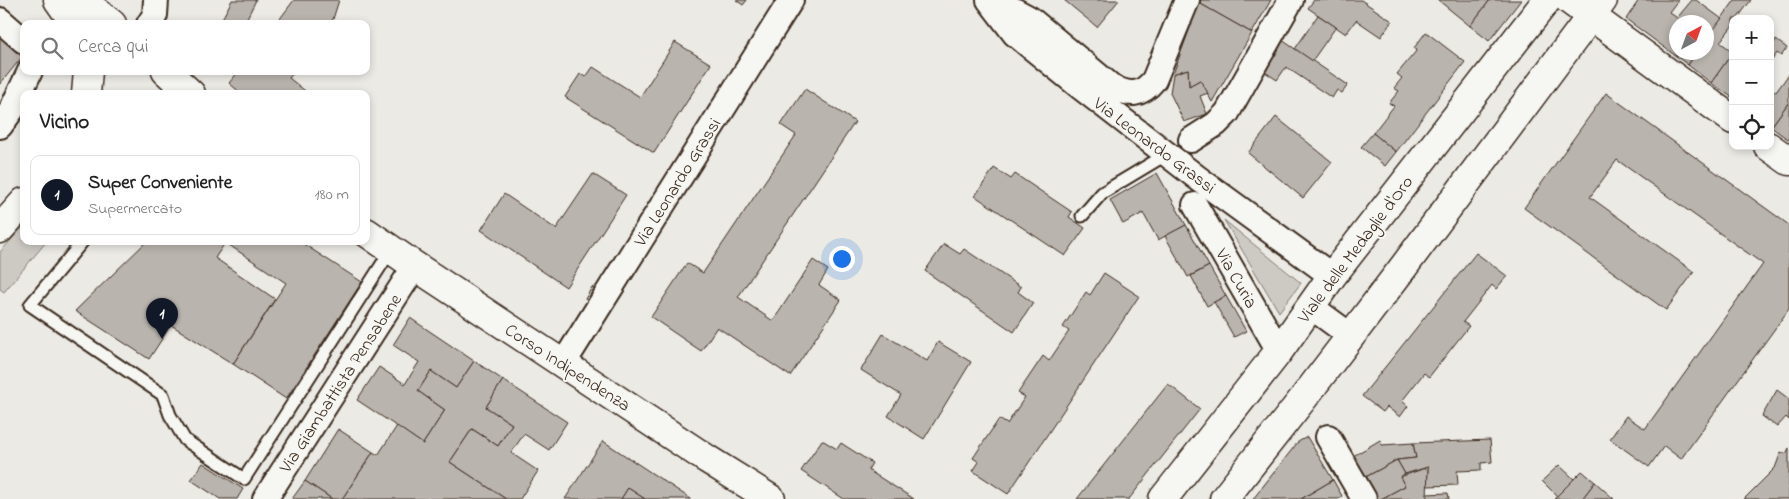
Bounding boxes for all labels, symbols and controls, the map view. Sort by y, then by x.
north arrow [1669,15,1714,60]
map controls [1729,15,1774,150]
button: + [1729,15,1774,60]
search box [20,20,370,75]
icon: search [38,34,66,62]
text: Cerca qui [78,34,148,61]
button: − [1729,60,1774,105]
street label: Via Leonardo Grassi [1086,91,1220,201]
button: locate [1729,105,1774,150]
text: Vicino [40,108,89,138]
street label: Via Leonardo Grassi [628,114,729,253]
text: Super Conveniente [88,170,232,197]
street label: Viale delle Medaglie d'Oro [1292,171,1421,331]
text: 1 [54,183,60,207]
text: 180 m [315,183,349,207]
text: Supermercato [88,197,182,221]
street label: Via Curia [1207,243,1263,314]
your location [829,246,855,272]
street label: Via Giambattista Pensabene [273,289,410,480]
pin: 1 [146,298,178,339]
street label: Corso Indipendenza [499,318,635,419]

